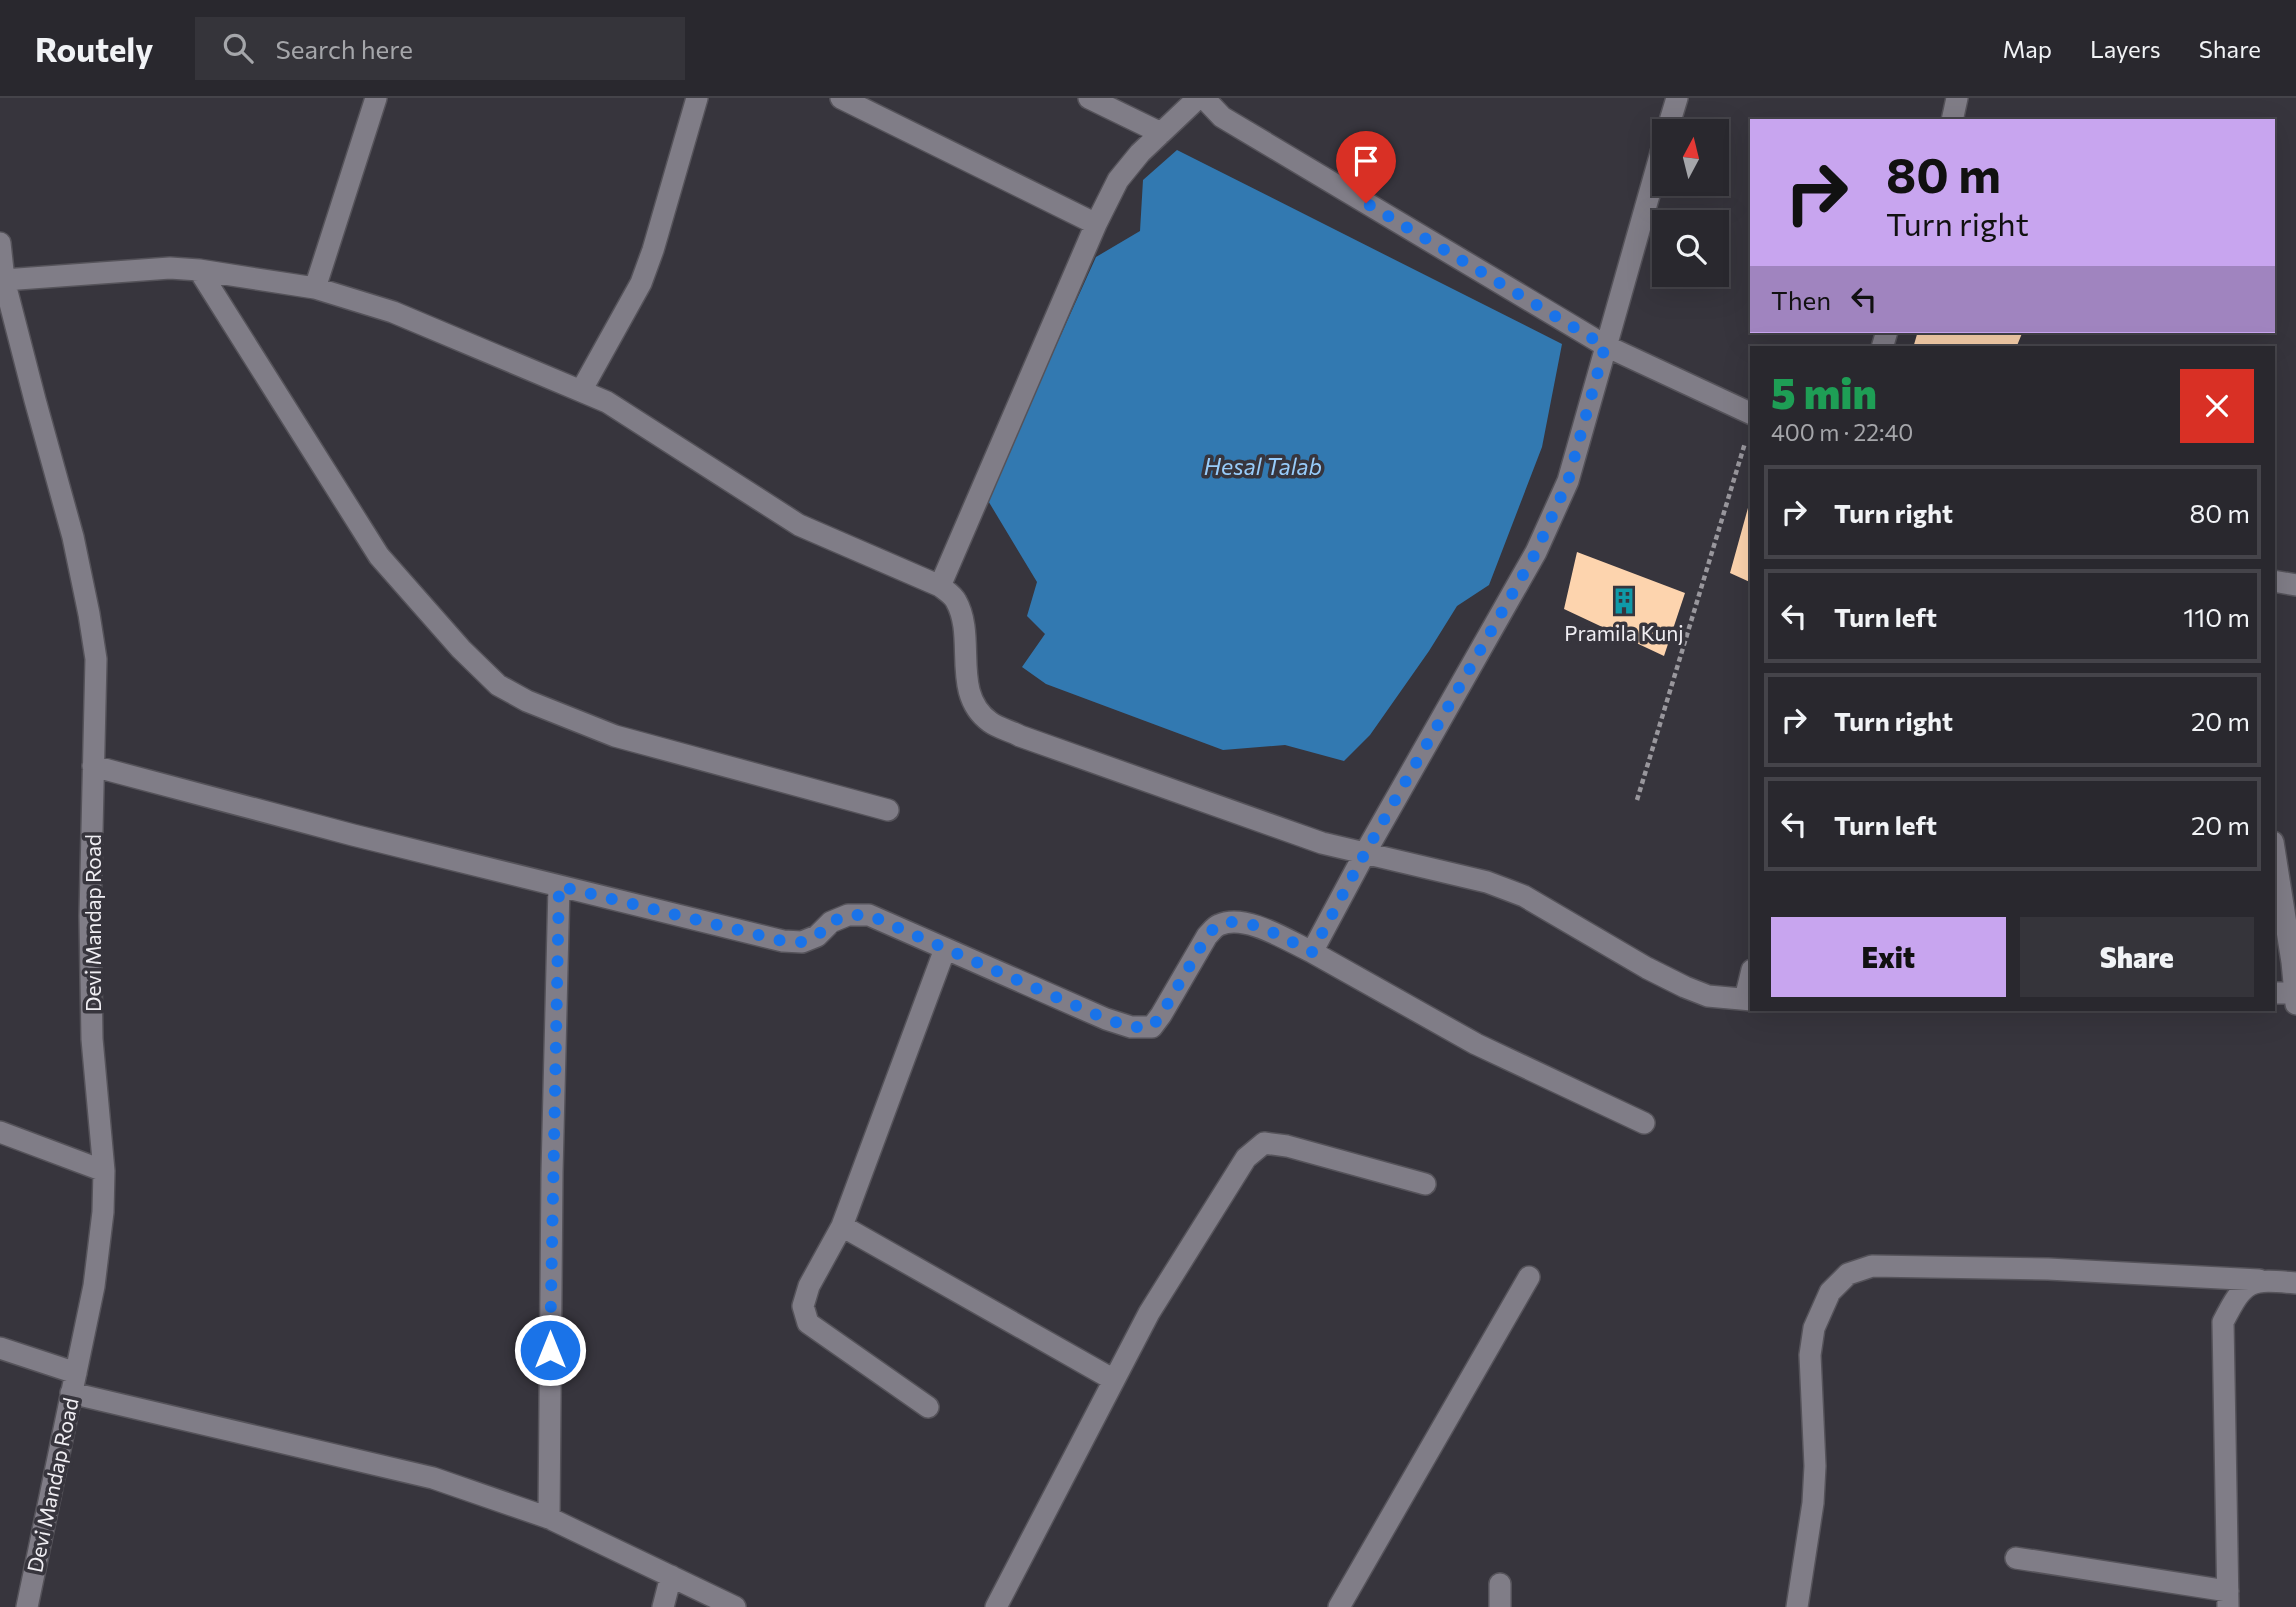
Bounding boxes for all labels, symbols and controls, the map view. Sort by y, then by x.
search box [195,17,685,80]
text: Routely [35,28,153,69]
icon: search [219,29,257,67]
text: Search here [275,33,413,64]
text: Map [2003,34,2052,63]
text: Layers [2090,34,2161,63]
text: Share [2199,34,2261,63]
north arrow [1652,119,1729,196]
map controls [1652,119,1729,287]
pin [1336,131,1396,203]
icon: arrive [1347,142,1385,180]
text: 80 m [1886,143,2001,203]
icon: right [1771,147,1862,238]
text: Turn right [1886,203,2029,243]
button: search [1652,210,1729,287]
icon: left [1845,280,1883,318]
text: Then [1771,284,1831,315]
text: 5 min [1771,366,1877,418]
button: close [2180,369,2254,443]
text: 400 m · 22:40 [1771,418,1913,446]
water label: Hesal Talab [1204,452,1322,480]
icon: right [1775,493,1813,531]
text: Turn right [1834,497,1953,528]
text: 80 m [2190,497,2250,528]
building icon: Pramila Kunj [1609,586,1639,616]
icon: left [1775,597,1813,635]
text: Turn left [1834,601,1937,632]
text: 110 m [2183,601,2250,632]
place label: Pramila Kunj [1564,620,1684,645]
icon: right [1775,701,1813,739]
text: Turn right [1834,705,1953,736]
text: 20 m [2191,705,2250,736]
icon: left [1775,805,1813,843]
text: Turn left [1834,809,1937,840]
text: 20 m [2191,809,2250,840]
street label: Devi Mandap Road [80,834,105,1012]
button: Exit [1771,917,2006,997]
button: Share [2020,917,2254,997]
position arrow [513,1313,587,1387]
street label: Devi Mandap Road [21,1395,83,1575]

